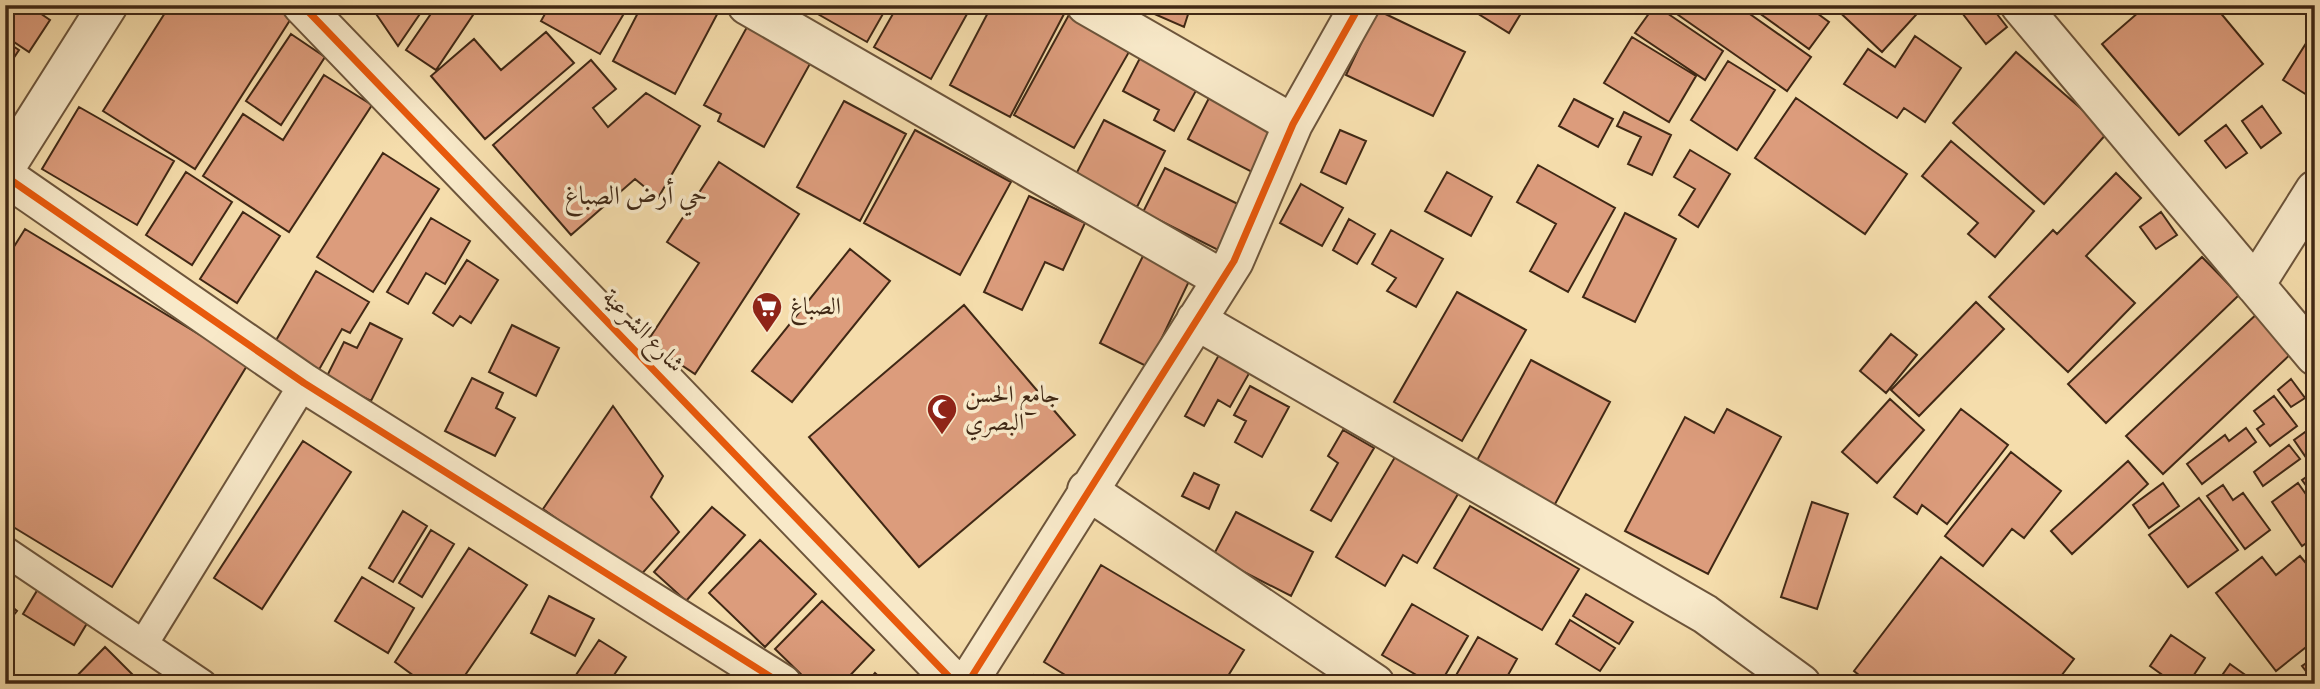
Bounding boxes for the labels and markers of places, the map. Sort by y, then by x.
supermarket icon: الصباغ [750,290,784,334]
place label: الصباغ [790,292,841,326]
place label: جامع الحسن البصري [965,380,1060,441]
mosque icon: جامع الحسن البصري [925,392,959,436]

